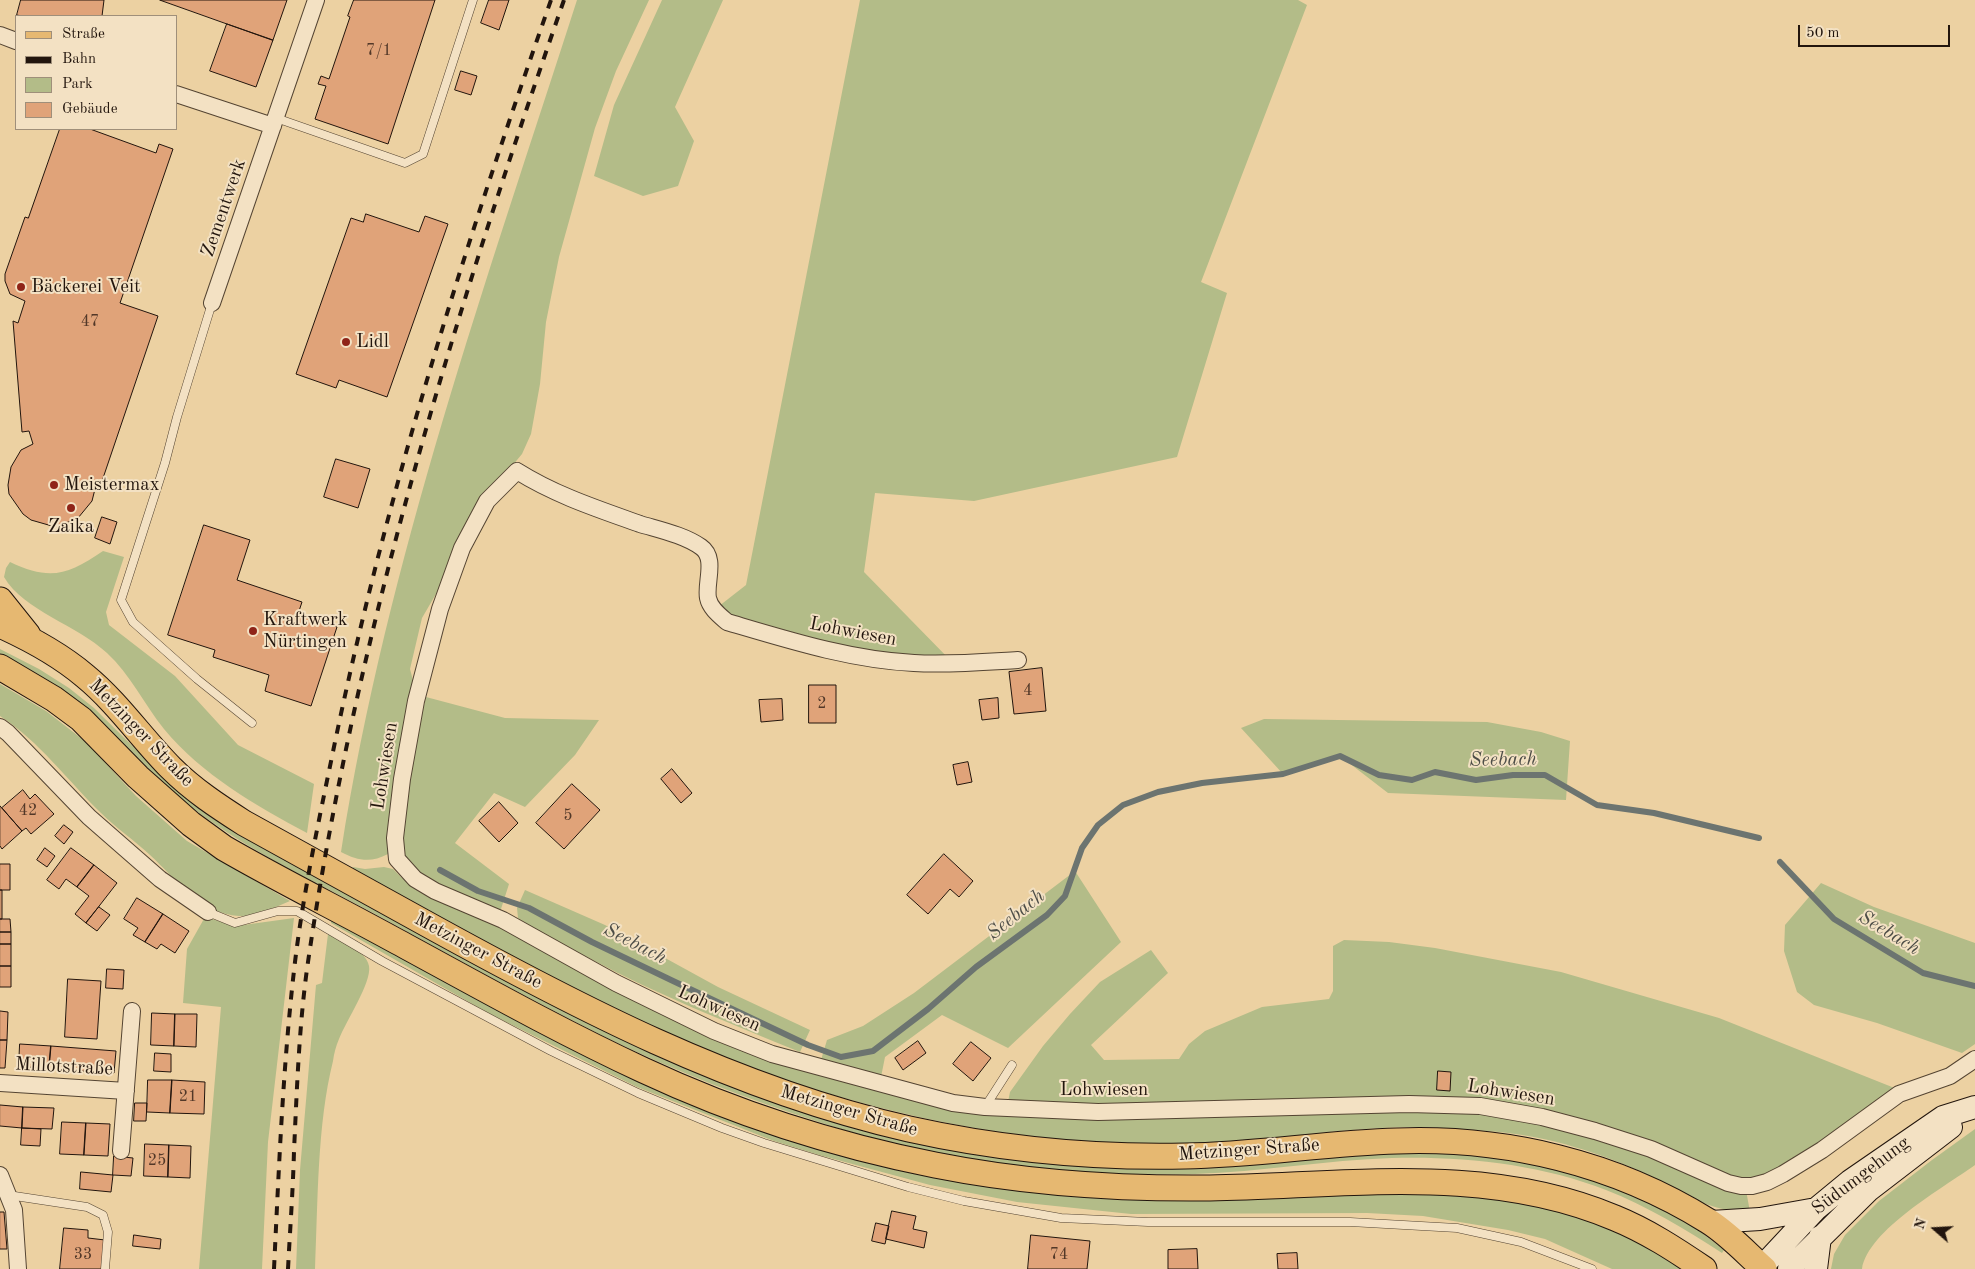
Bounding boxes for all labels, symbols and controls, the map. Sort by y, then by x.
legend [15,15,178,130]
scale bar [1800,15,1952,47]
text: 50 m [1806,26,1840,41]
text: Straße [62,27,105,42]
house number: 7/1 [366,41,392,61]
text: Bahn [62,52,96,67]
text: Park [62,77,93,92]
text: Gebäude [62,102,118,117]
street label: Zementwerk [197,156,251,260]
place label: Bäckerei Veit [31,276,141,298]
marker: Bäckerei Veit [15,281,27,293]
house number: 47 [81,312,99,332]
place label: Lidl [356,331,389,353]
marker: Lidl [340,336,352,348]
place label: Meistermax [64,474,160,496]
marker: Meistermax [48,479,60,491]
marker: Zaika [65,502,77,514]
place label: Zaika [48,516,94,538]
place label: Kraftwerk Nürtingen [263,609,348,653]
street label: Lohwiesen [807,612,899,652]
marker: Kraftwerk Nürtingen [247,625,259,637]
street label: Metzinger Straße [84,674,198,792]
house number: 4 [1023,681,1033,701]
house number: 2 [817,694,827,714]
street label: Lohwiesen [367,721,403,811]
water label: Seebach [1469,747,1537,773]
house number: 42 [19,801,37,821]
house number: 5 [563,806,573,826]
water label: Seebach [982,884,1050,946]
water label: Seebach [1854,905,1924,961]
street label: Metzinger Straße [410,908,546,994]
water label: Seebach [599,918,671,970]
street label: Lohwiesen [674,981,764,1037]
street label: Millotstraße [14,1053,114,1081]
street label: Lohwiesen [1466,1075,1556,1111]
street label: Lohwiesen [1060,1079,1148,1101]
street label: Metzinger Straße [778,1081,920,1141]
house number: 21 [179,1087,197,1107]
street label: Südumgehung [1807,1132,1915,1220]
street label: Metzinger Straße [1178,1134,1320,1166]
house number: 25 [148,1151,166,1171]
north arrow [1910,1204,1960,1254]
text: N [1912,1217,1929,1231]
house number: 33 [74,1245,92,1265]
house number: 74 [1050,1245,1068,1265]

